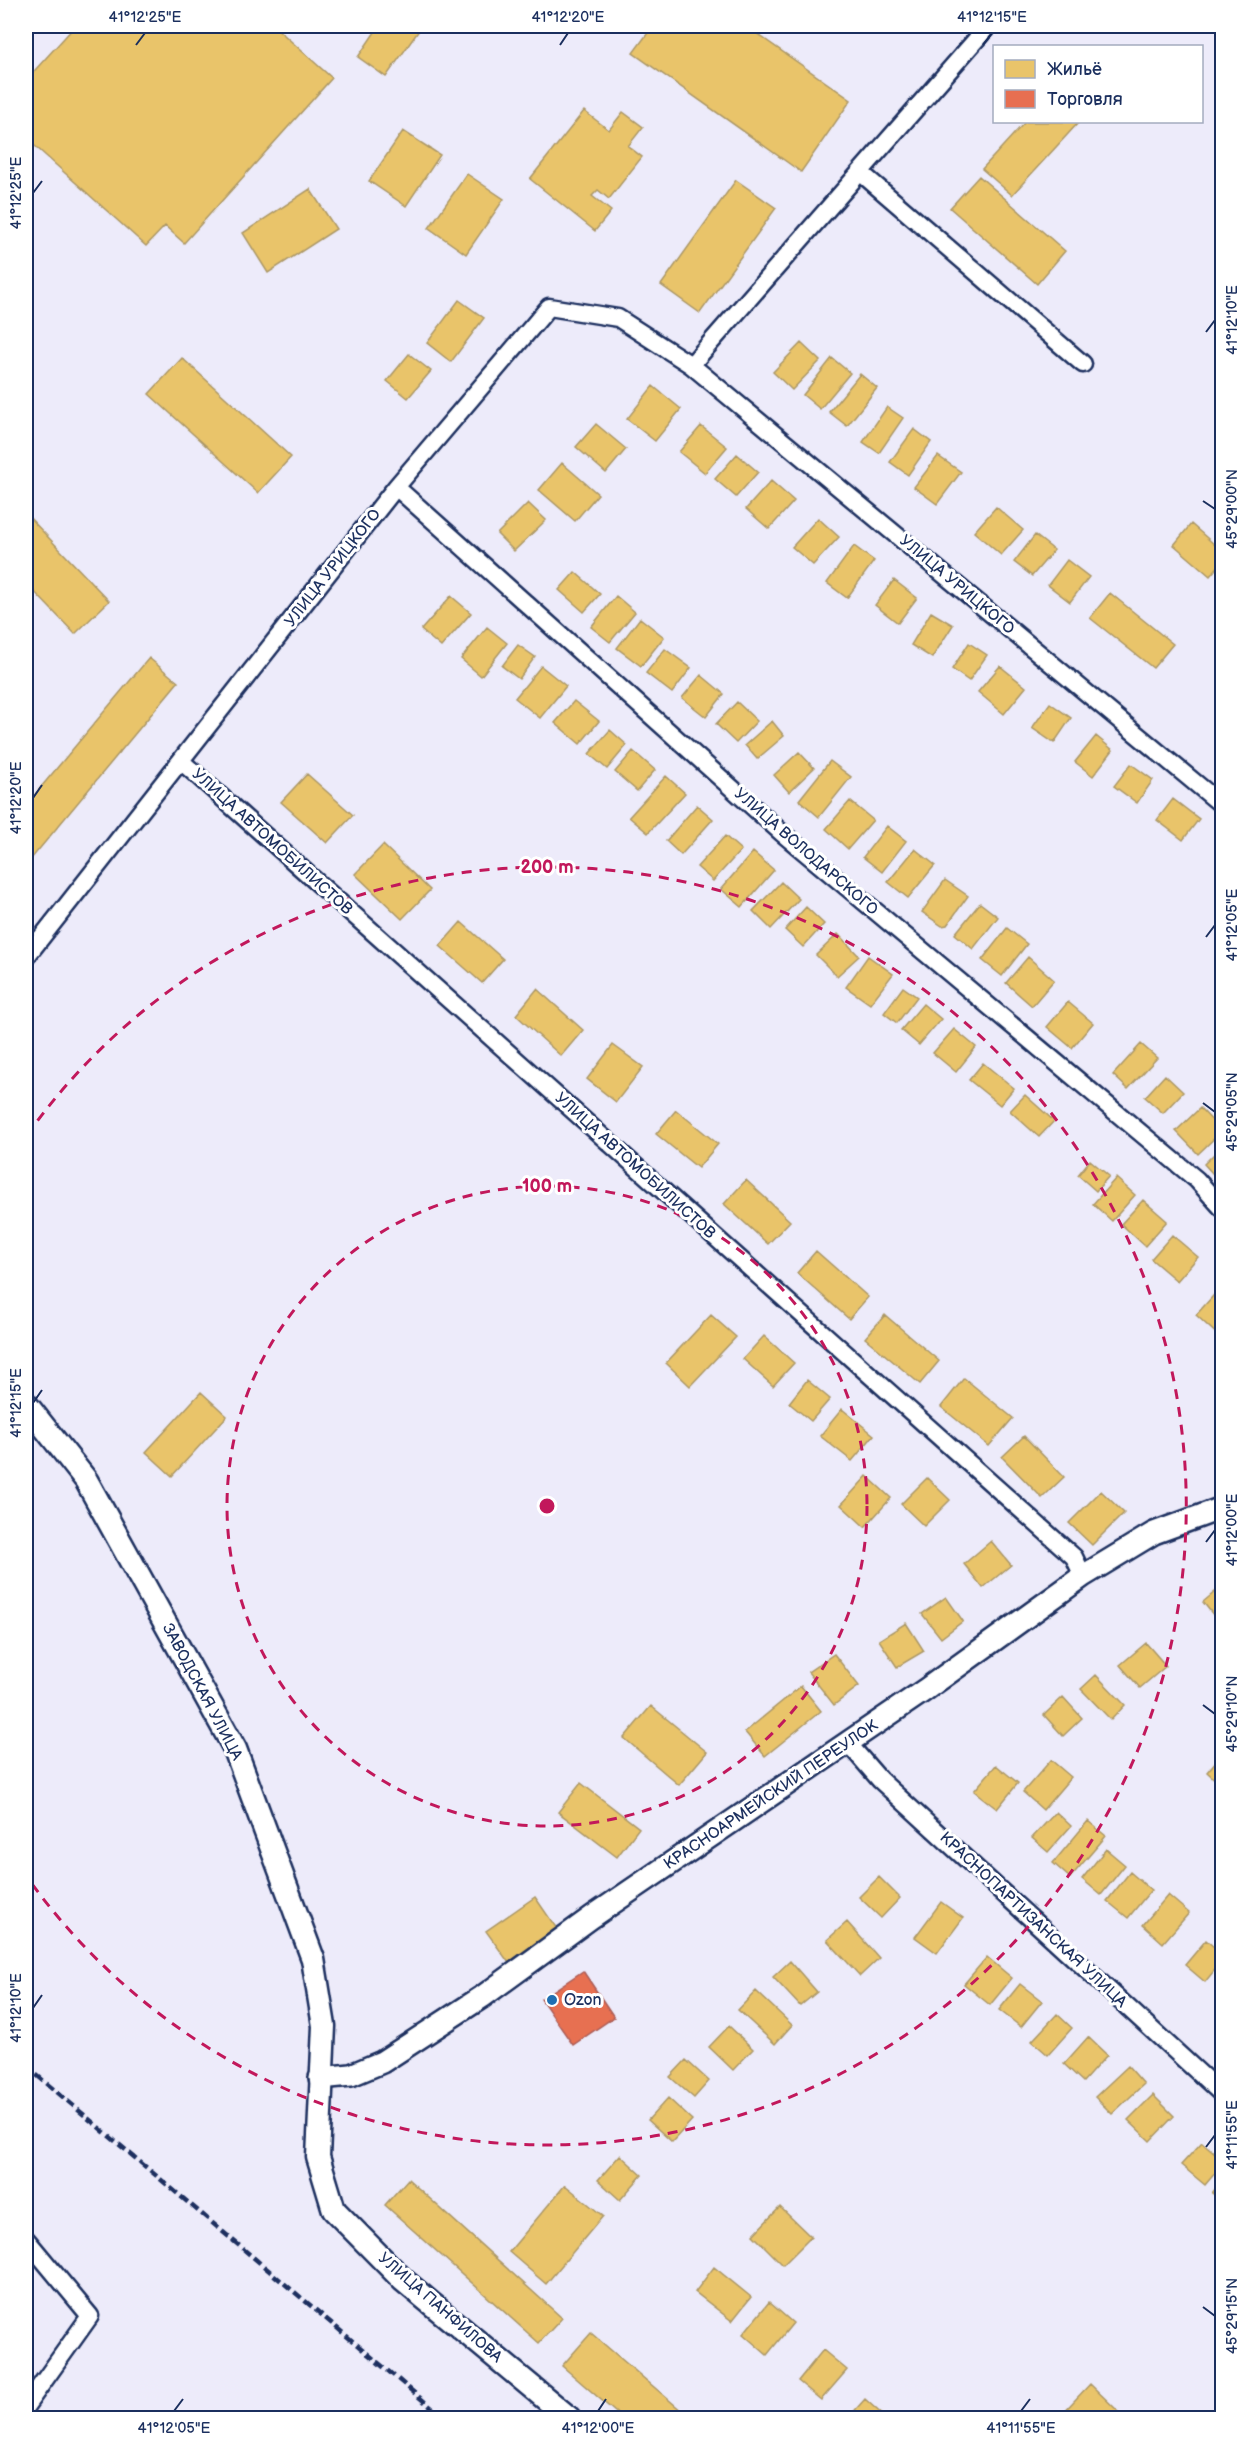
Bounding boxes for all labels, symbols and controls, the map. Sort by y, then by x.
text: 41°12'25"E [109,8,182,27]
text: 41°12'20"E [531,8,605,27]
text: 41°12'15"E [957,8,1027,27]
legend [993,45,1203,123]
text: Жильё [1047,59,1102,80]
text: Торговля [1047,89,1123,110]
text: 41°12'25"E [7,156,26,229]
text: 41°12'10"E [1223,285,1242,355]
text: 45°29'00"N [1223,469,1242,549]
street label: УЛИЦА УРИЦКОГО [281,505,385,631]
street label: УЛИЦА УРИЦКОГО [896,531,1019,639]
text: 41°12'20"E [7,761,26,835]
street label: УЛИЦА АВТОМОБИЛИСТОВ [188,765,356,919]
street label: УЛИЦА ВОЛОДАРСКОГО [730,784,882,920]
text: 200 m [520,857,574,878]
text: 41°12'05"E [1223,888,1242,961]
text: 45°29'05"N [1223,1072,1242,1152]
street label: УЛИЦА АВТОМОБИЛИСТОВ [551,1089,719,1243]
text: 100 m [522,1176,572,1197]
text: 41°12'15"E [7,1368,26,1438]
text: 41°12'00"E [1223,1493,1242,1567]
centre of rings [537,1496,557,1516]
street label: ЗАВОДСКАЯ УЛИЦА [158,1620,246,1764]
text: 45°29'10"N [1223,1676,1242,1752]
street label: КРАСНОАРМЕЙСКИЙ ПЕРЕУЛОК [660,1716,882,1874]
street label: КРАСНОПАРТИЗАНСКАЯ УЛИЦА [935,1828,1131,2012]
text: 41°12'10"E [7,1973,26,2043]
place label: Ozon [564,1991,602,2010]
marker: Ozon [545,1993,559,2007]
text: 41°11'55"E [1223,2100,1242,2170]
street label: УЛИЦА ПАНФИЛОВА [374,2249,506,2367]
text: 45°29'15"N [1223,2278,1242,2354]
text: 41°12'05"E [138,2419,211,2438]
text: 41°12'00"E [561,2419,635,2438]
text: 41°11'55"E [986,2419,1056,2438]

